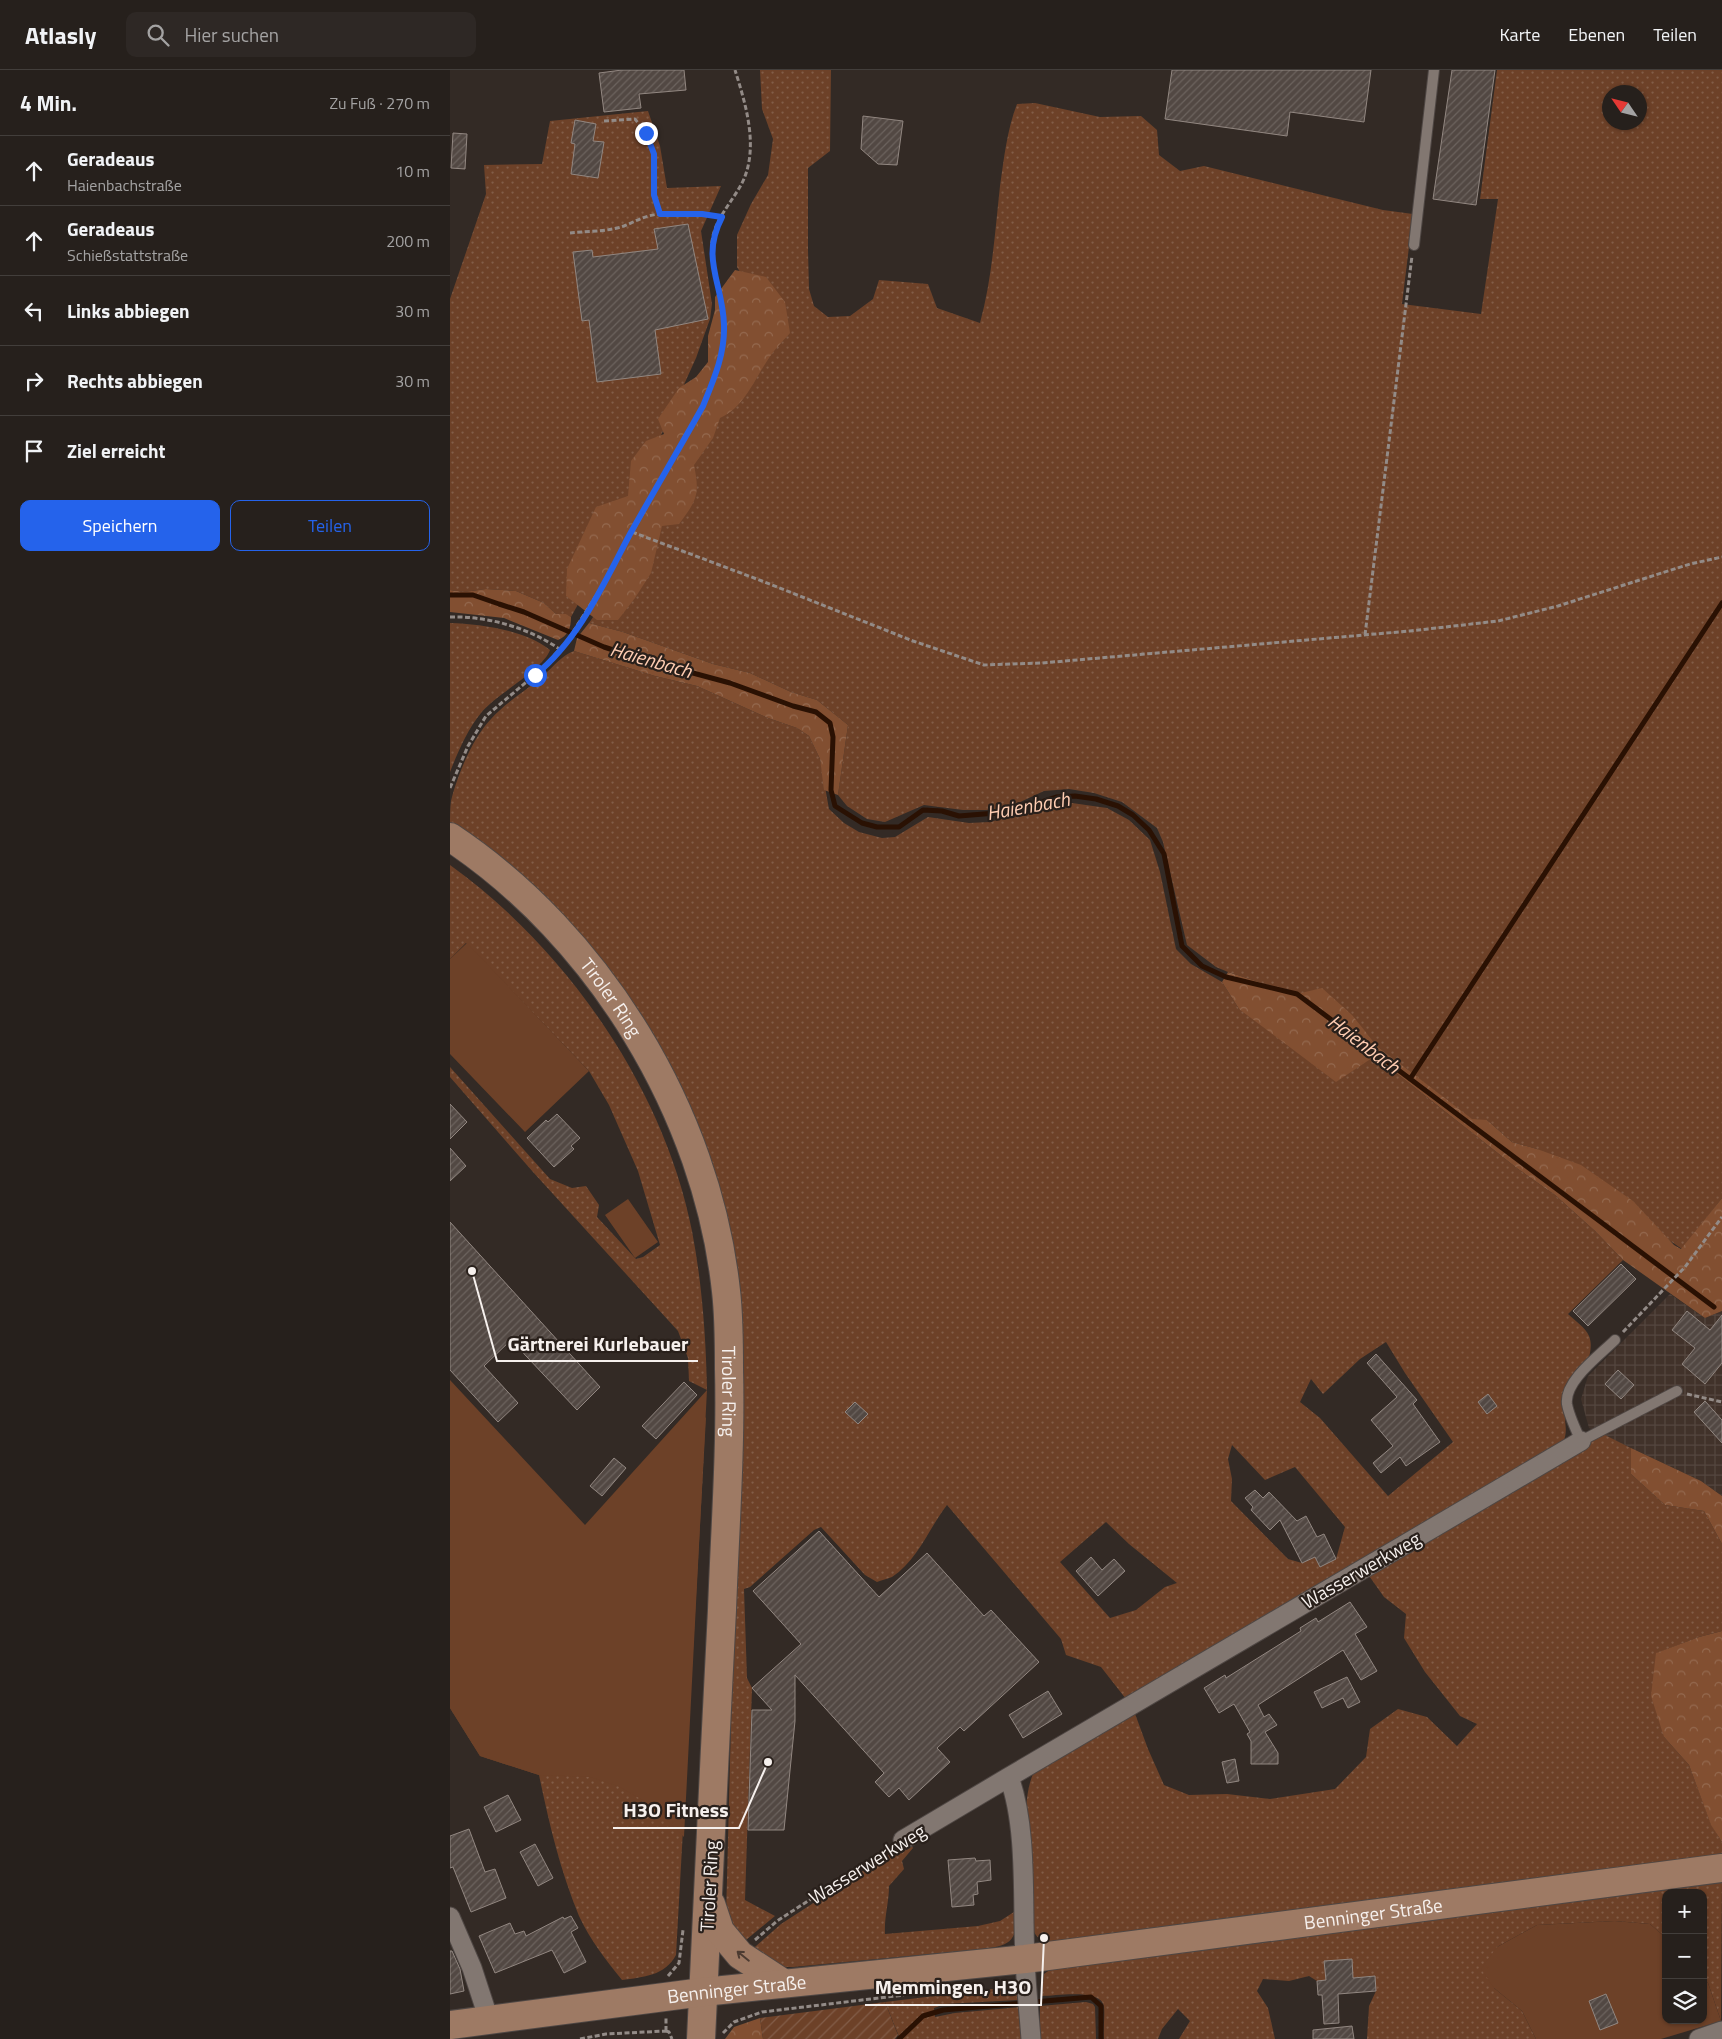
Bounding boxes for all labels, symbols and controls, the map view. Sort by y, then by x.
search box [126,12,476,57]
text: Atlasly [25,17,96,53]
text: Hier suchen [184,20,279,49]
icon: search [144,21,172,49]
text: Karte [1499,21,1540,48]
text: Ebenen [1568,21,1625,48]
text: Teilen [1653,21,1697,48]
north arrow [1602,85,1647,130]
text: 4 Min. [20,87,77,119]
text: Zu Fuß · 270 m [329,91,430,115]
route end [635,122,658,145]
text: Geradeaus [67,144,154,173]
icon: ahead [20,157,48,185]
text: 10 m [395,159,430,183]
text: Haienbachstraße [67,173,182,197]
text: Geradeaus [67,214,154,243]
icon: ahead [20,227,48,255]
text: 200 m [386,229,430,253]
text: Schießstattstraße [67,243,188,267]
text: Links abbiegen [67,296,190,325]
icon: left [20,297,48,325]
text: 30 m [395,299,430,323]
text: Rechts abbiegen [67,366,203,395]
icon: right [20,367,48,395]
text: 30 m [395,369,430,393]
text: Ziel erreicht [67,436,165,465]
icon: arrive [20,437,48,465]
button: Speichern [20,500,220,551]
button: Teilen [230,500,430,551]
water label: Haienbach [607,633,697,686]
route start [524,664,547,687]
water label: Haienbach [984,783,1073,828]
street label: Tiroler Ring [574,951,650,1043]
water label: Haienbach [1322,1006,1408,1082]
callout: Gärtnerei Kurlebauer [497,1326,698,1361]
text: Gärtnerei Kurlebauer [507,1328,689,1359]
street label: Tiroler Ring [715,1346,744,1437]
street label: Wasserwerkweg [1296,1524,1426,1615]
callout: H3O Fitness [613,1793,739,1828]
text: H3O Fitness [623,1794,729,1825]
street label: Wasserwerkweg [803,1816,931,1911]
street label: Tiroler Ring [692,1839,725,1932]
map controls [1662,1889,1707,2024]
button: + [1662,1889,1707,1934]
street label: Benninger Straße [1302,1890,1444,1936]
button: − [1662,1934,1707,1979]
one-way arrow [736,1950,749,1961]
street label: Benninger Straße [665,1967,808,2011]
callout: Memmingen, H3O [865,1970,1041,2005]
text: Memmingen, H3O [875,1971,1031,2002]
button: layers [1662,1979,1707,2024]

